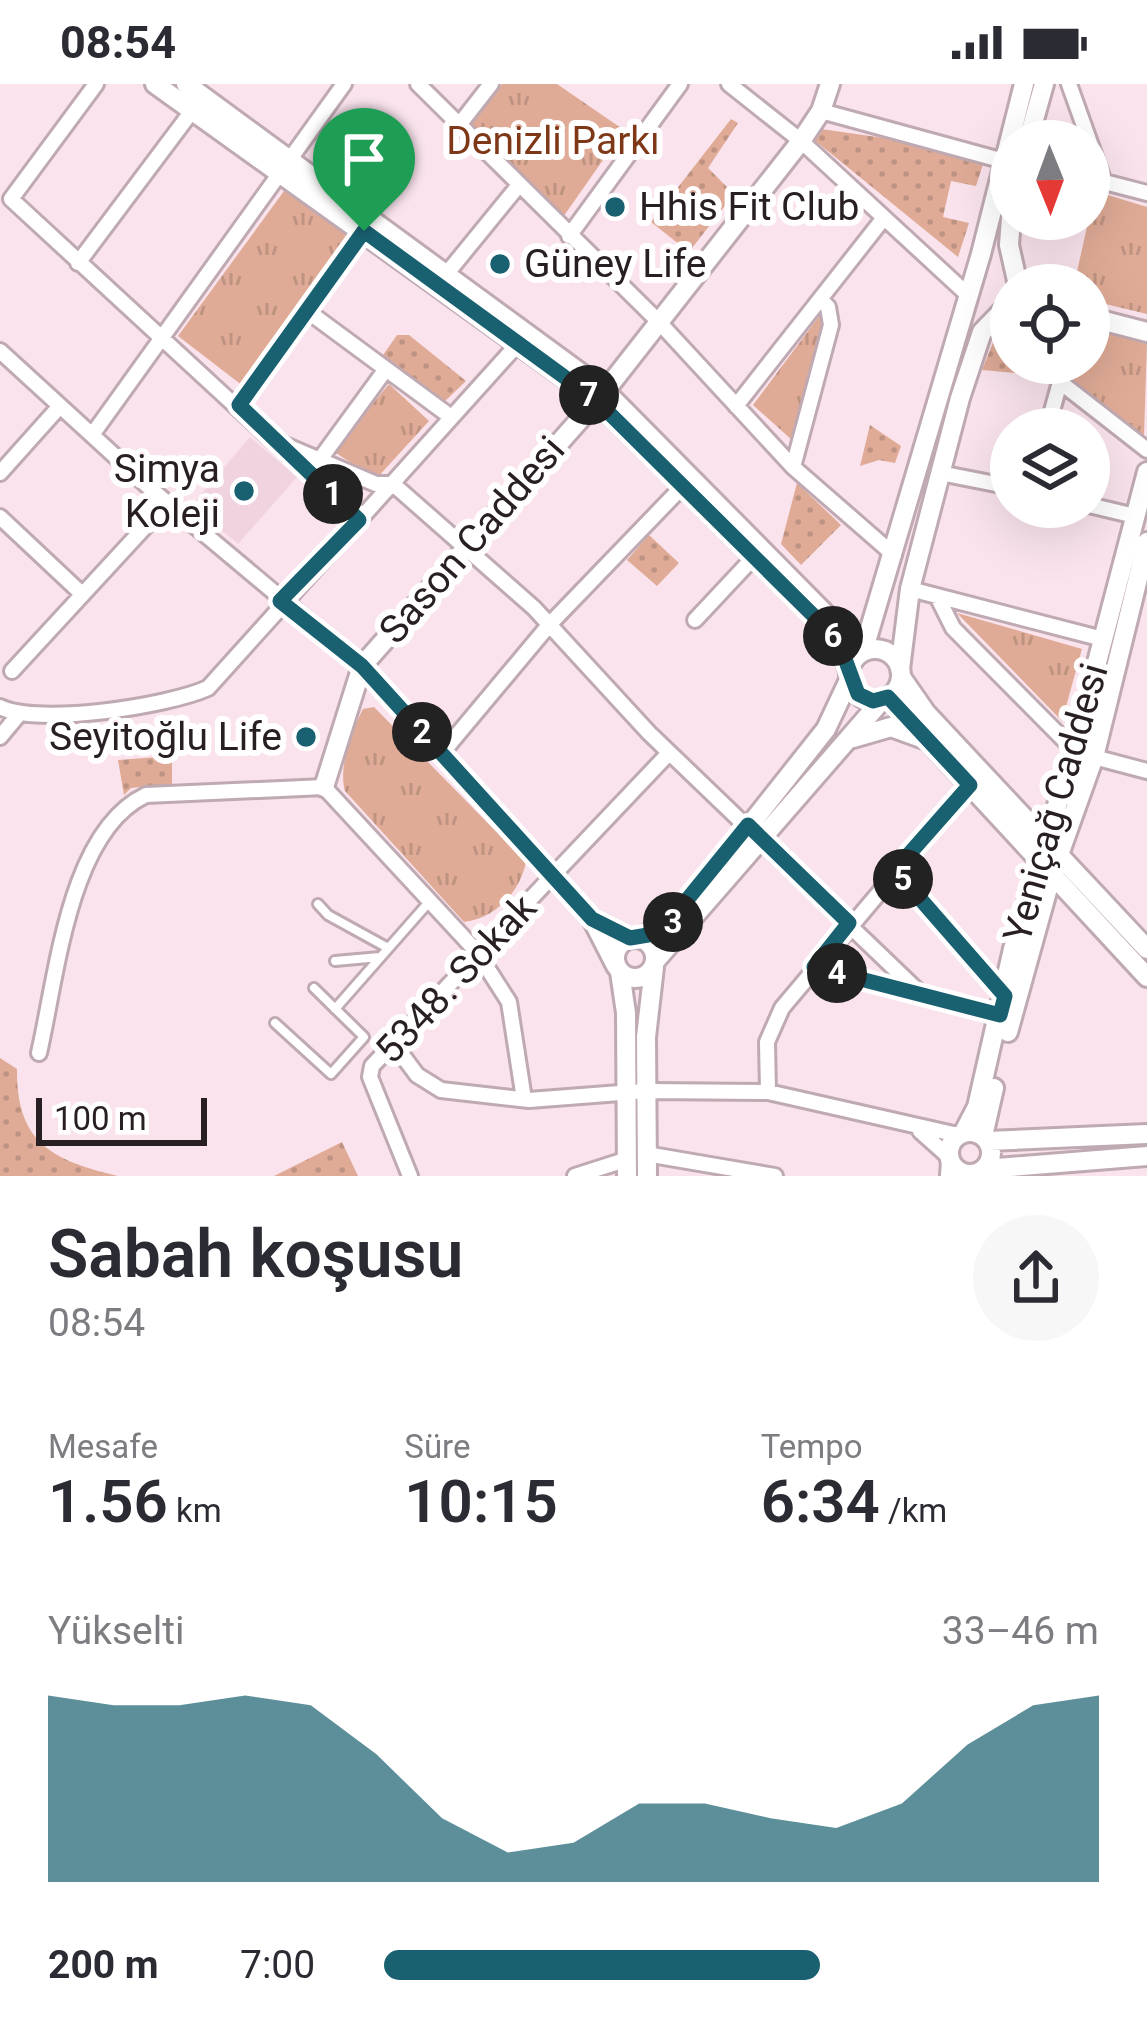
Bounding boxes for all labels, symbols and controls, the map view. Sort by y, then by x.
text: 08:54 [60,16,176,69]
pin [313,108,415,231]
park label: Denizli Parkı [446,118,660,164]
north arrow [990,120,1110,240]
map controls [990,120,1110,528]
icon: arrive [331,126,397,192]
place label: Hhis Fit Club [639,184,859,230]
marker: Hhis Fit Club [602,194,628,220]
place label: Güney Life [524,241,706,287]
marker: Güney Life [487,251,513,277]
button: locate [990,264,1110,384]
pin: 7 [559,365,619,425]
text: 7 [580,375,598,414]
button: layers [990,408,1110,528]
street label: Sason Caddesi [370,427,574,653]
place label: Simya Koleji [114,446,220,537]
pin: 1 [303,464,363,524]
text: 1 [324,474,342,513]
marker: Simya Koleji [231,478,257,504]
pin: 6 [803,606,863,666]
text: 6 [824,616,842,655]
street label: Yeniçağ Caddesi [994,658,1118,948]
pin: 2 [392,702,452,762]
text: 2 [413,712,431,751]
place label: Seyitoğlu Life [49,714,282,760]
marker: Seyitoğlu Life [293,724,319,750]
pin: 5 [873,849,933,909]
text: 5 [894,859,912,898]
street label: 5348. Sokak [366,885,546,1073]
pin: 3 [643,892,703,952]
text: 3 [664,902,682,941]
pin: 4 [807,943,867,1003]
text: 4 [828,953,846,992]
scale bar [36,1092,207,1145]
text: 100 m [54,1099,147,1138]
button: share [973,1215,1099,1341]
text: Sabah koşusu [48,1216,463,1293]
text: 08:54 [48,1300,145,1346]
text: Mesafe [48,1427,158,1466]
text: Süre [404,1427,471,1466]
text: Tempo [761,1427,863,1466]
text: 1.56 [48,1466,168,1537]
text: 10:15 [404,1466,558,1537]
text: 6:34 [761,1466,880,1537]
text: km [168,1491,222,1530]
text: /km [880,1491,947,1530]
text: Yükselti [48,1608,184,1654]
text: 33–46 m [942,1608,1099,1654]
text: 200 m [48,1942,159,1988]
text: 7:00 [240,1942,315,1988]

